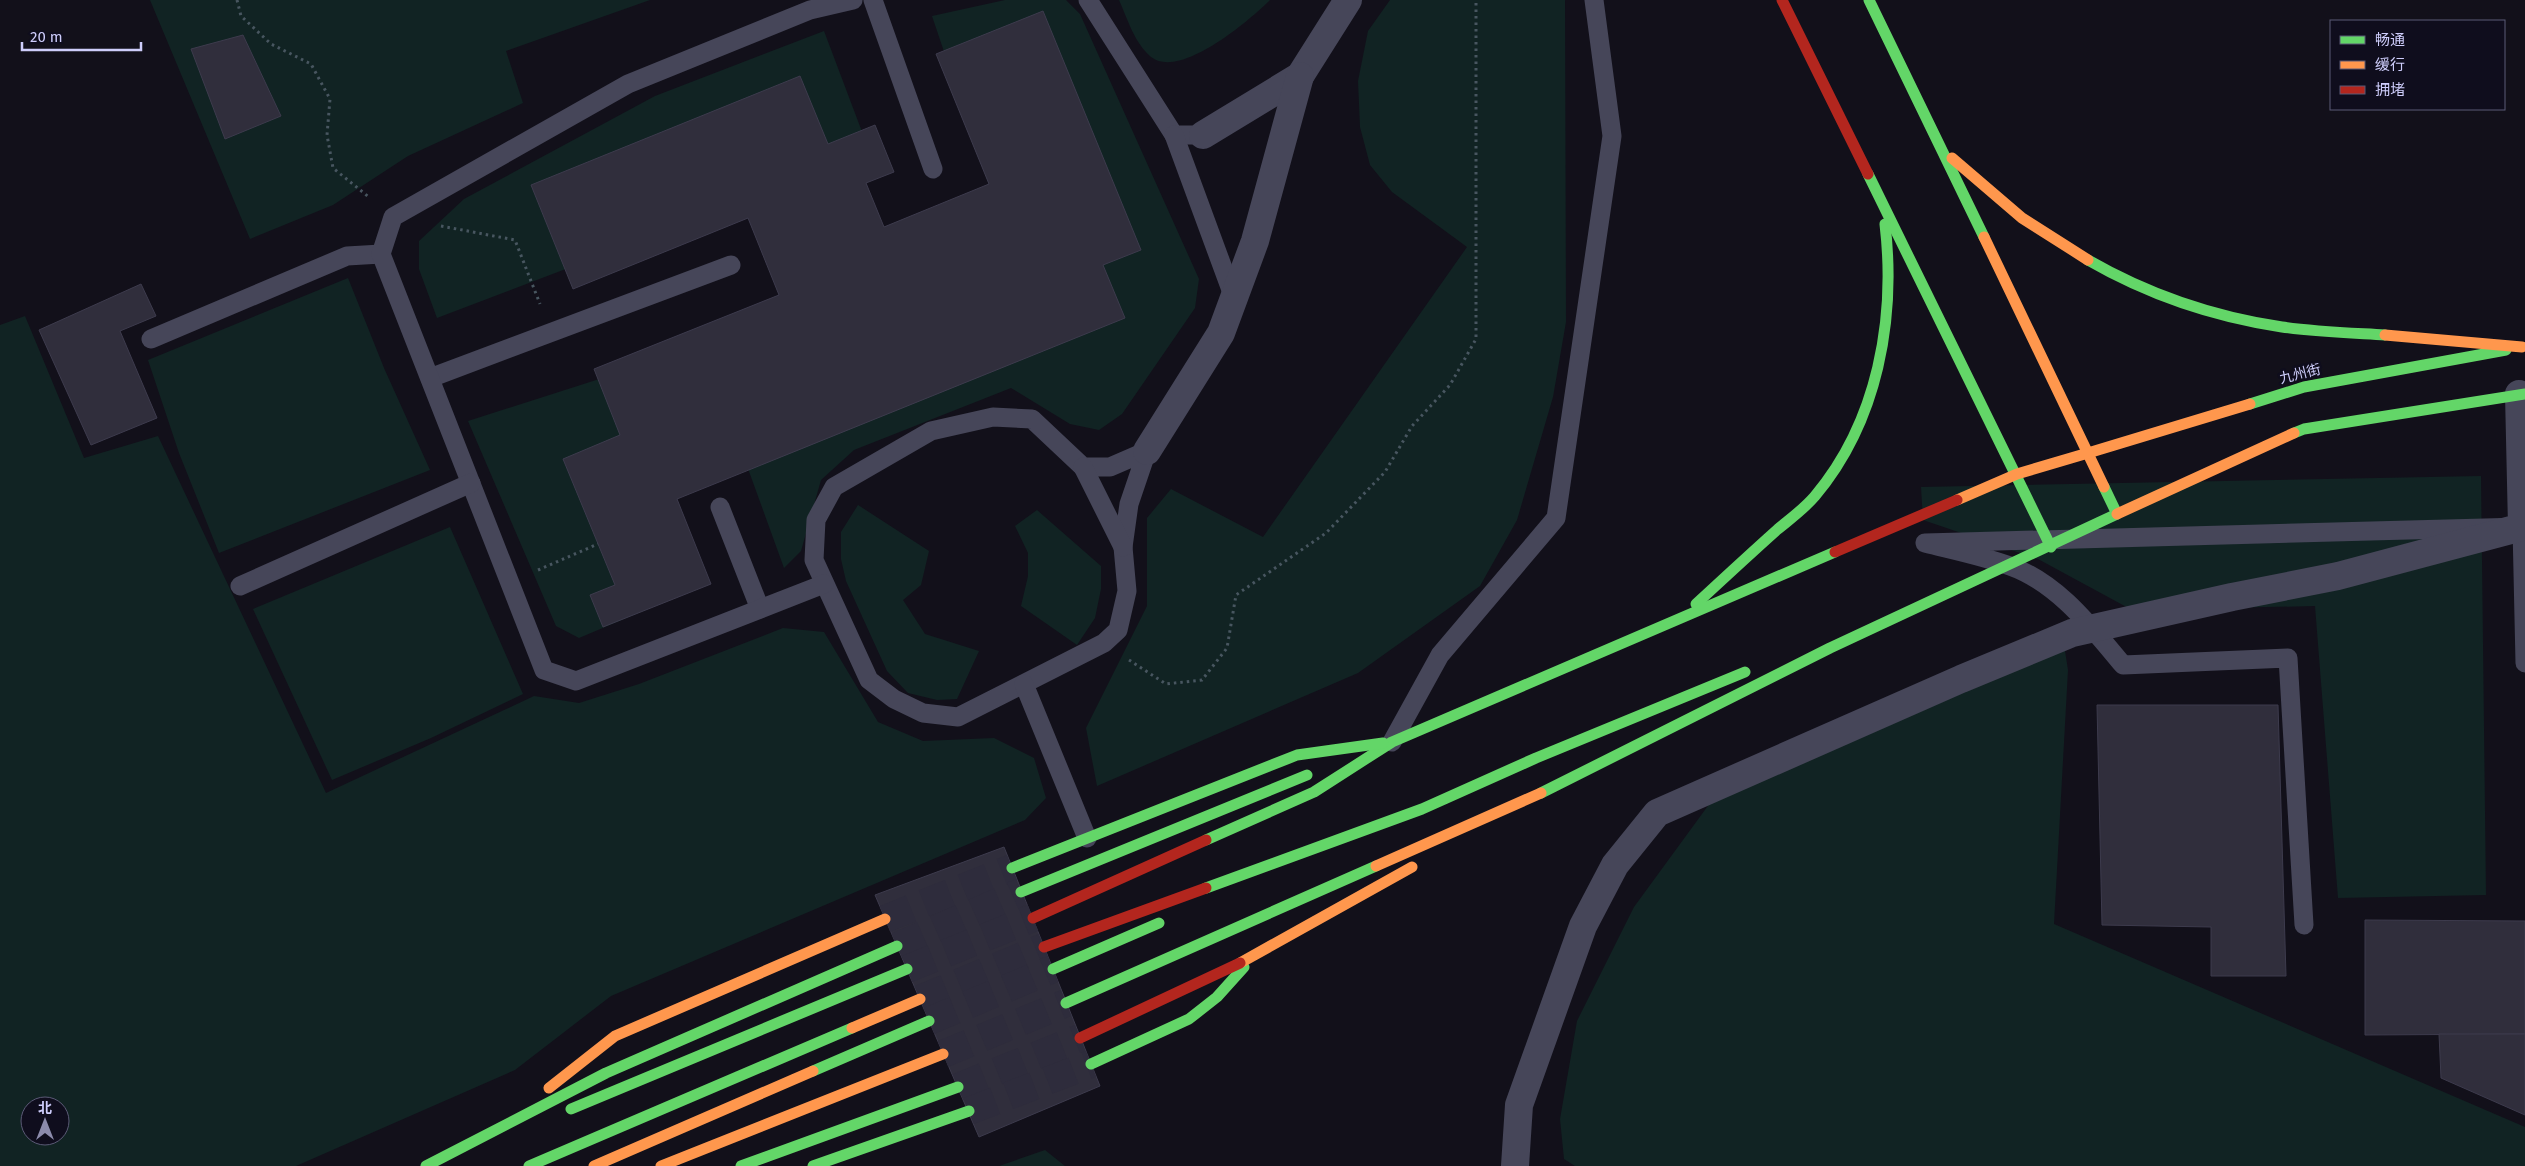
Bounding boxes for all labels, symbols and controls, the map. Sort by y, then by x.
scale bar [22,20,141,52]
legend [2330,20,2505,110]
text: 20 m [30,28,63,46]
text: 畅通 [2375,31,2405,49]
text: 缓行 [2375,56,2405,74]
text: 拥堵 [2375,81,2405,99]
street label: 九州街 [2278,361,2322,387]
north arrow [20,1096,70,1146]
text: 北 [38,1100,52,1117]

